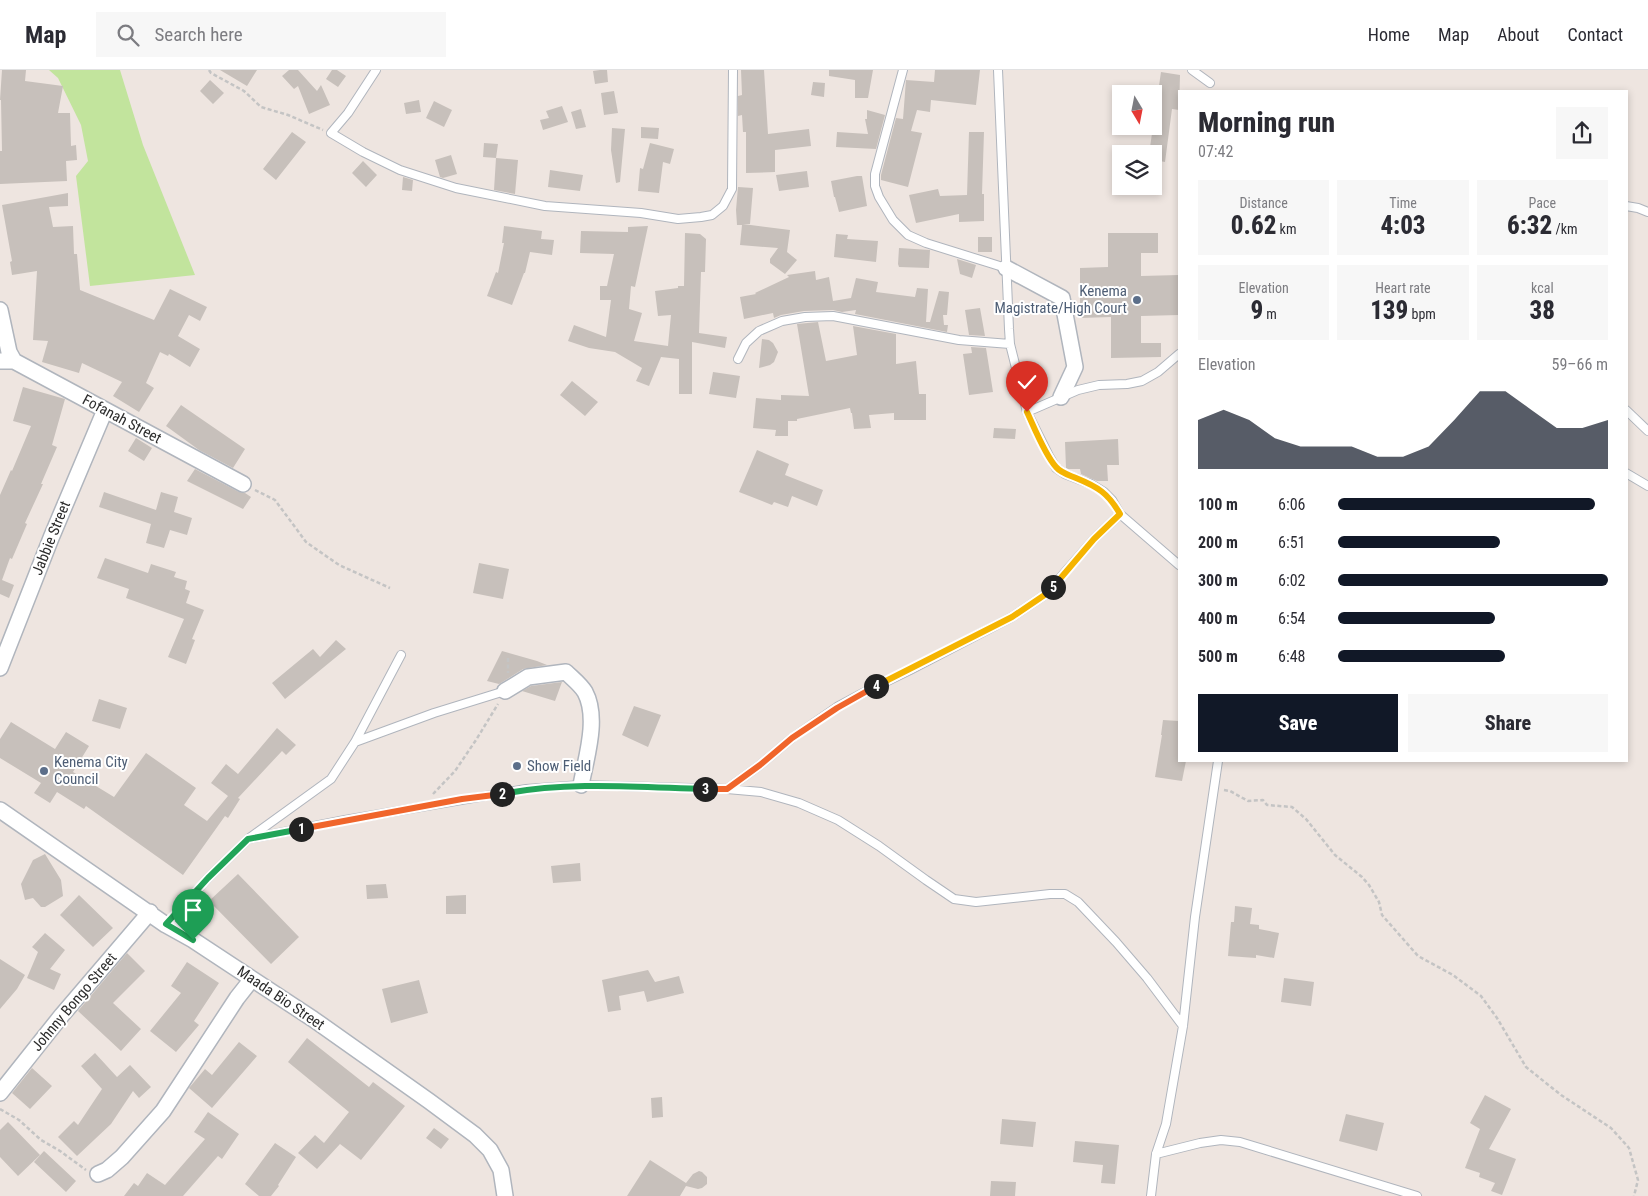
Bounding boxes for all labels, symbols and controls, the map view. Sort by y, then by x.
search box [96,12,446,57]
text: Map [25,21,66,49]
icon: search [114,21,142,49]
text: Search here [154,23,243,46]
text: Home [1368,24,1410,45]
text: Map [1438,24,1469,45]
text: About [1497,24,1539,45]
text: Contact [1567,24,1623,45]
north arrow [1112,85,1162,135]
map controls [1112,85,1162,195]
text: Morning run [1198,106,1335,139]
button: share [1556,107,1608,159]
text: 07:42 [1198,142,1233,161]
button: layers [1112,145,1162,195]
text: Distance [1240,195,1288,211]
text: Time [1389,195,1417,211]
text: Pace [1529,195,1556,211]
text: 0.62 [1231,211,1276,240]
text: 4:03 [1380,211,1426,240]
text: 6:32 [1507,211,1552,240]
text: km [1276,221,1296,237]
text: /km [1552,221,1578,237]
text: Elevation [1238,280,1289,296]
text: Heart rate [1375,280,1431,296]
text: kcal [1531,280,1554,296]
place label: Kenema Magistrate/High Court [994,282,1127,317]
marker: Kenema Magistrate/High Court [1131,294,1143,306]
text: 9 [1250,296,1263,325]
text: 139 [1370,296,1408,325]
text: 38 [1530,296,1555,325]
text: m [1263,306,1277,322]
text: bpm [1408,306,1436,322]
text: Elevation [1198,355,1256,374]
text: 59–66 m [1552,355,1608,374]
pin [1006,361,1048,412]
icon: check [1013,368,1041,396]
street label: Fofanah Street [79,391,165,447]
text: 100 m [1198,495,1238,514]
text: 6:06 [1278,495,1305,514]
street label: Jabbie Street [28,498,74,578]
text: 200 m [1198,533,1238,552]
text: 6:51 [1278,533,1305,552]
text: 300 m [1198,571,1238,590]
text: 6:02 [1278,571,1305,590]
pin: 5 [1040,574,1066,600]
text: 5 [1050,579,1057,595]
text: 400 m [1198,609,1238,628]
text: 6:54 [1278,609,1305,628]
text: 500 m [1198,647,1238,666]
text: 6:48 [1278,647,1305,666]
pin: 4 [864,674,888,698]
text: 4 [873,678,880,694]
button: Save [1198,694,1398,752]
button: Share [1408,694,1608,752]
place label: Kenema City Council [54,753,128,788]
place label: Show Field [527,757,591,775]
marker: Show Field [511,760,523,772]
marker: Kenema City Council [38,765,50,777]
pin: 3 [692,776,718,802]
text: 3 [702,781,709,797]
pin: 2 [490,782,514,806]
text: 2 [499,786,506,802]
pin: 1 [288,816,314,842]
text: 1 [298,821,305,837]
pin [172,889,214,940]
icon: arrive [179,896,207,924]
street label: Johnny Bongo Street [28,949,120,1055]
street label: Maada Bio Street [234,962,328,1034]

